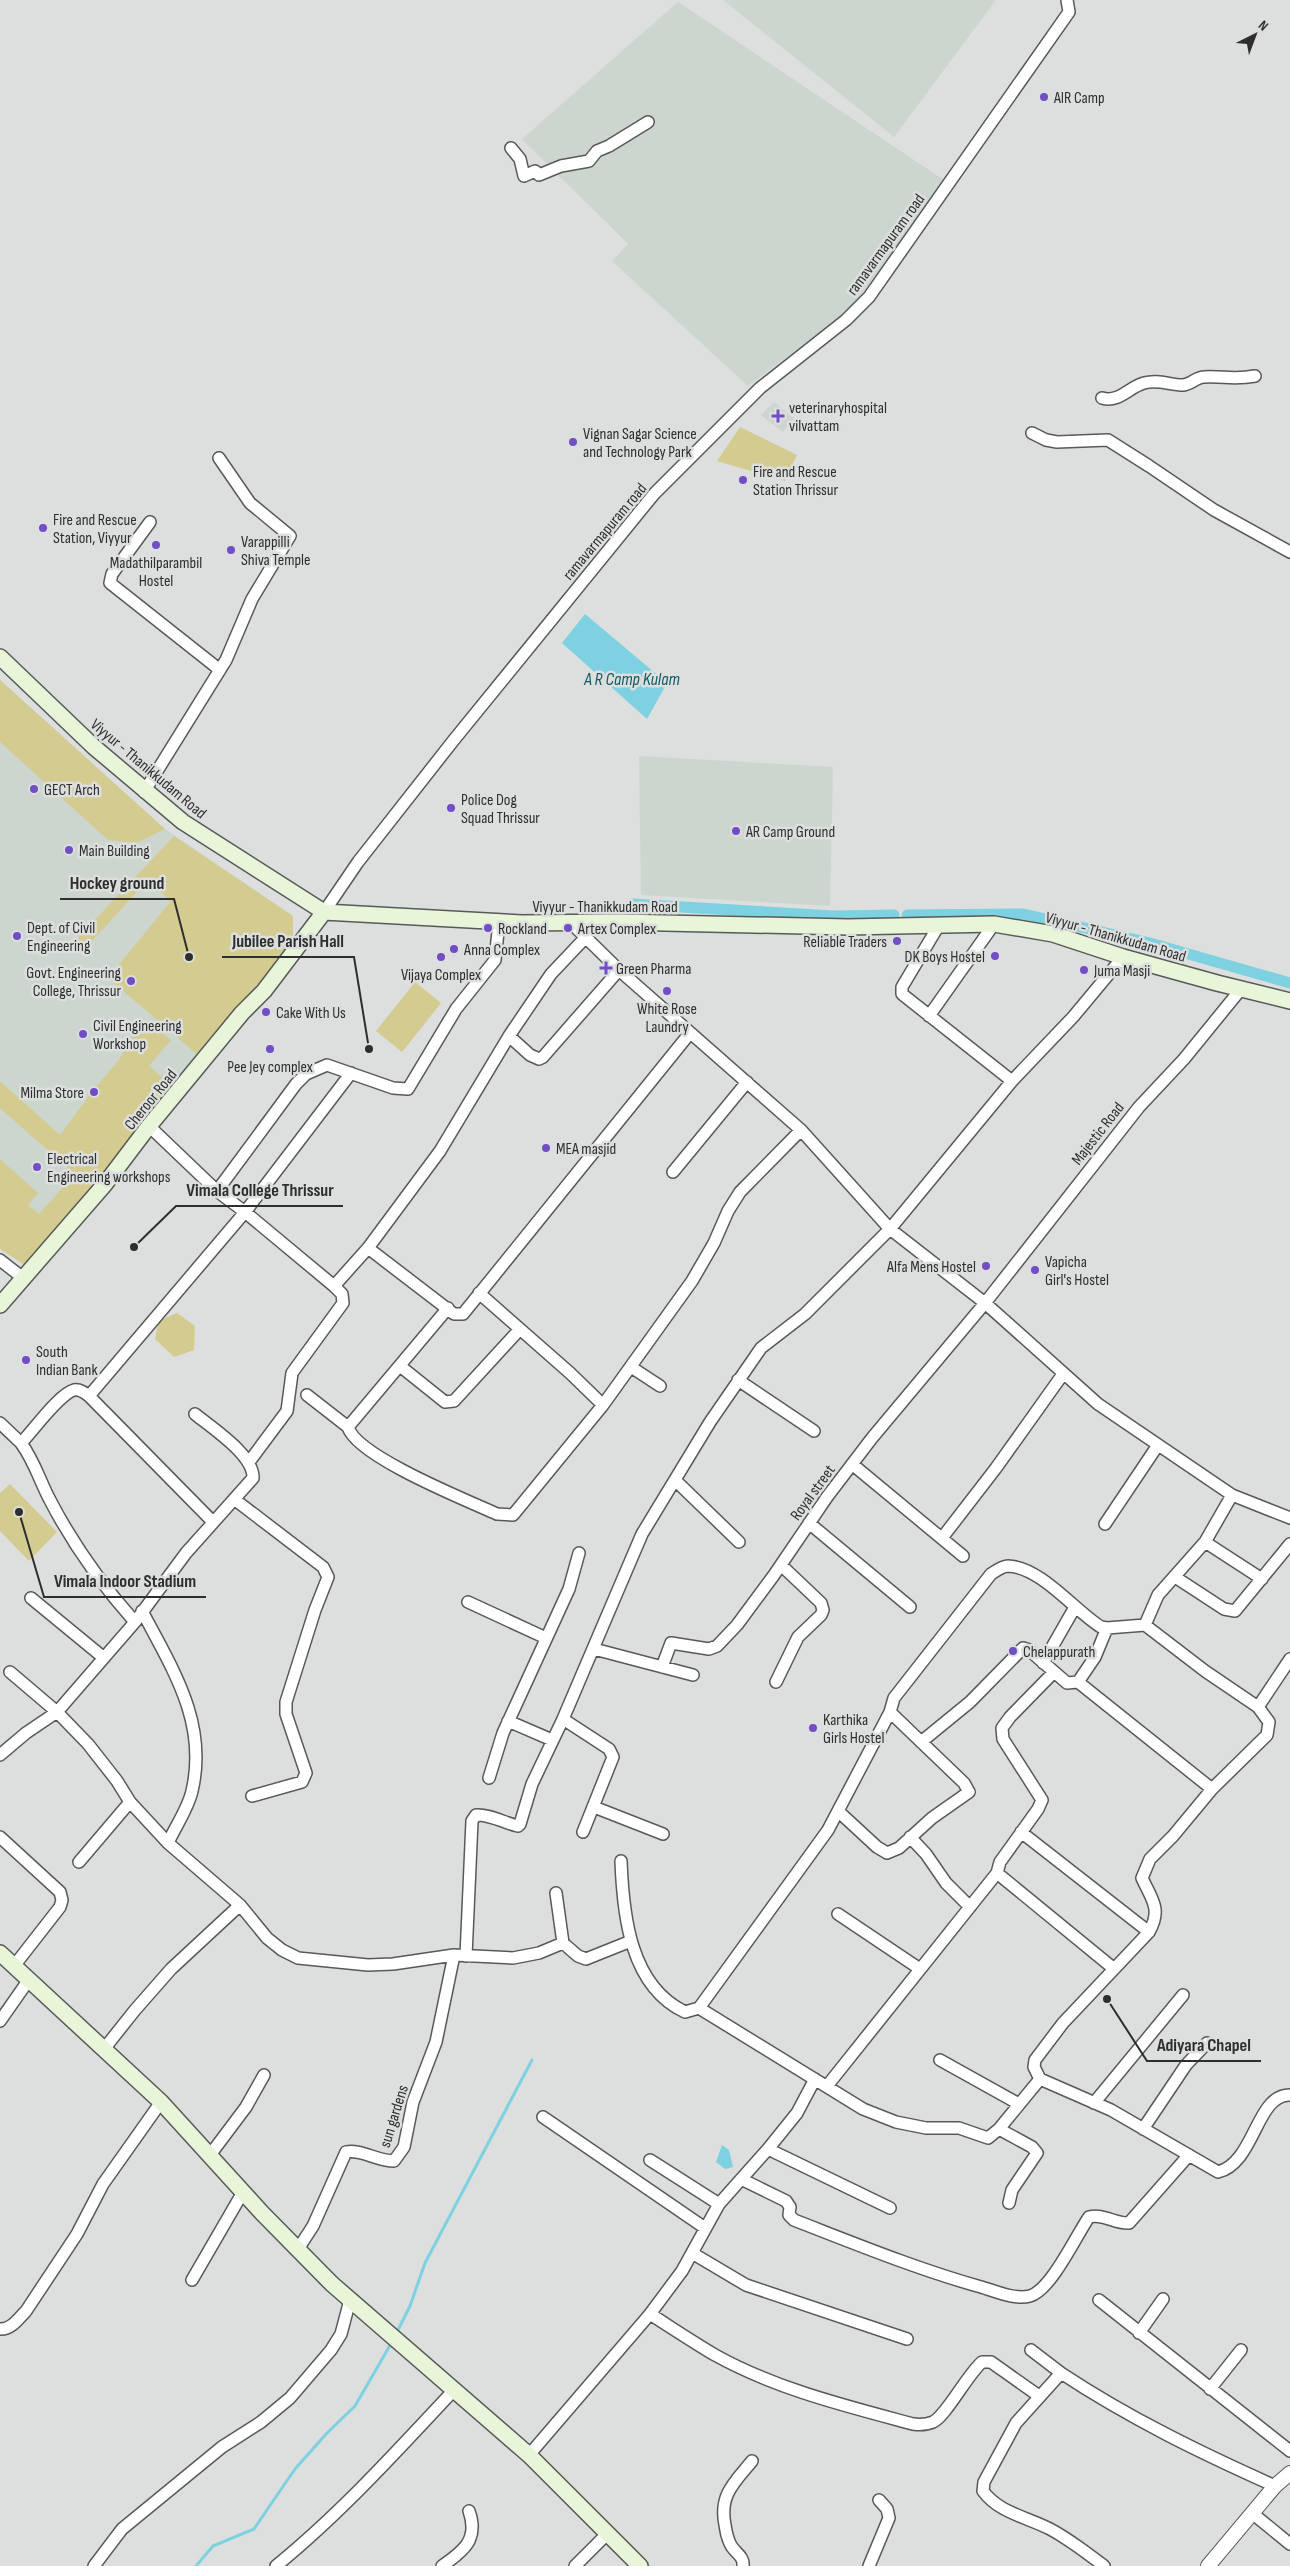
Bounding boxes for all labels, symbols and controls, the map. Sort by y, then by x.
north arrow [1230,10,1280,60]
text: N [1255,17,1272,35]
place label: AIR Camp [1053,89,1105,108]
marker: AIR Camp [1038,91,1050,103]
street label: ramavarmapuram road [843,191,929,299]
place label: veterinaryhospital vilvattam [789,399,887,436]
marker: veterinaryhospital vilvattam [771,409,785,423]
place label: Vignan Sagar Science and Technology Park [583,425,697,462]
marker: Vignan Sagar Science and Technology Park [567,436,579,448]
place label: Fire and Rescue Station Thrissur [753,463,838,500]
marker: Fire and Rescue Station Thrissur [737,474,749,486]
street label: ramavarmapuram road [559,480,651,584]
place label: Fire and Rescue Station, Viyyur [53,511,137,548]
marker: Fire and Rescue Station, Viyyur [37,522,49,534]
place label: Varappilli Shiva Temple [241,533,311,570]
marker: Madathilparambil Hostel [150,539,162,551]
marker: Varappilli Shiva Temple [225,544,237,556]
place label: Madathilparambil Hostel [110,554,202,591]
water label: A R Camp Kulam [583,669,680,690]
street label: Viyyur - Thanikkudam Road [86,715,210,823]
place label: GECT Arch [44,781,100,800]
marker: GECT Arch [28,783,40,795]
place label: Police Dog Squad Thrissur [461,791,540,828]
marker: Police Dog Squad Thrissur [445,802,457,814]
place label: AR Camp Ground [745,823,835,842]
marker: AR Camp Ground [730,825,742,837]
place label: Main Building [79,842,150,861]
marker: Main Building [63,844,75,856]
callout: Hockey ground [60,866,174,899]
text: Hockey ground [70,873,164,894]
street label: Viyyur - Thanikkudam Road [532,898,678,917]
street label: Viyyur - Thanikkudam Road [1043,908,1188,967]
place label: Dept. of Civil Engineering [27,919,95,956]
place label: Rockland [498,920,547,939]
place label: Artex Complex [577,920,656,939]
marker: Rockland [482,922,494,934]
marker: Artex Complex [562,922,574,934]
callout: Jubilee Parish Hall [222,924,354,957]
marker: Dept. of Civil Engineering [11,930,23,942]
text: Jubilee Parish Hall [231,931,344,952]
place label: Reliable Traders [803,933,887,952]
marker: Reliable Traders [891,935,903,947]
place label: Anna Complex [463,941,540,960]
marker: Anna Complex [448,943,460,955]
place label: DK Boys Hostel [905,948,985,967]
marker: DK Boys Hostel [989,950,1001,962]
marker: Vijaya Complex [435,951,447,963]
place label: Green Pharma [616,960,691,979]
marker: Green Pharma [600,962,612,974]
place label: Juma Masji [1093,962,1150,981]
place label: Govt. Engineering College, Thrissur [26,964,121,1001]
marker: Juma Masji [1078,964,1090,976]
place label: Vijaya Complex [401,966,481,985]
marker: Govt. Engineering College, Thrissur [125,975,137,987]
marker: White Rose Laundry [661,985,673,997]
place label: White Rose Laundry [637,1000,697,1037]
place label: Cake With Us [276,1004,346,1023]
marker: Cake With Us [260,1006,272,1018]
place label: Civil Engineering Workshop [93,1017,182,1054]
marker: Civil Engineering Workshop [77,1028,89,1040]
marker: Pee Jey complex [264,1043,276,1055]
place label: Pee Jey complex [227,1058,313,1077]
street label: Cheroor Road [121,1066,181,1134]
place label: Milma Store [21,1084,84,1103]
marker: Milma Store [88,1086,100,1098]
street label: Majestic Road [1068,1099,1129,1169]
place label: MEA masjid [556,1140,616,1159]
marker: MEA masjid [540,1142,552,1154]
place label: Electrical Engineering workshops [47,1150,171,1187]
marker: Electrical Engineering workshops [31,1161,43,1173]
callout: Vimala College Thrissur [176,1173,343,1206]
text: Vimala College Thrissur [186,1180,334,1201]
place label: Vapicha Girl's Hostel [1045,1253,1109,1290]
place label: Alfa Mens Hostel [886,1258,976,1277]
marker: Alfa Mens Hostel [980,1260,992,1272]
marker: Vapicha Girl's Hostel [1029,1264,1041,1276]
place label: South Indian Bank [36,1343,98,1380]
marker: South Indian Bank [20,1354,32,1366]
street label: Royal street [787,1461,840,1524]
callout: Vimala Indoor Stadium [44,1564,206,1597]
text: Vimala Indoor Stadium [54,1571,196,1592]
place label: Chelappurath [1023,1643,1095,1662]
marker: Chelappurath [1007,1645,1019,1657]
place label: Karthika Girls Hostel [823,1711,885,1748]
marker: Karthika Girls Hostel [807,1722,819,1734]
callout: Adiyara Chapel [1147,2028,1261,2061]
text: Adiyara Chapel [1156,2035,1251,2056]
street label: sun gardens [376,2083,413,2150]

